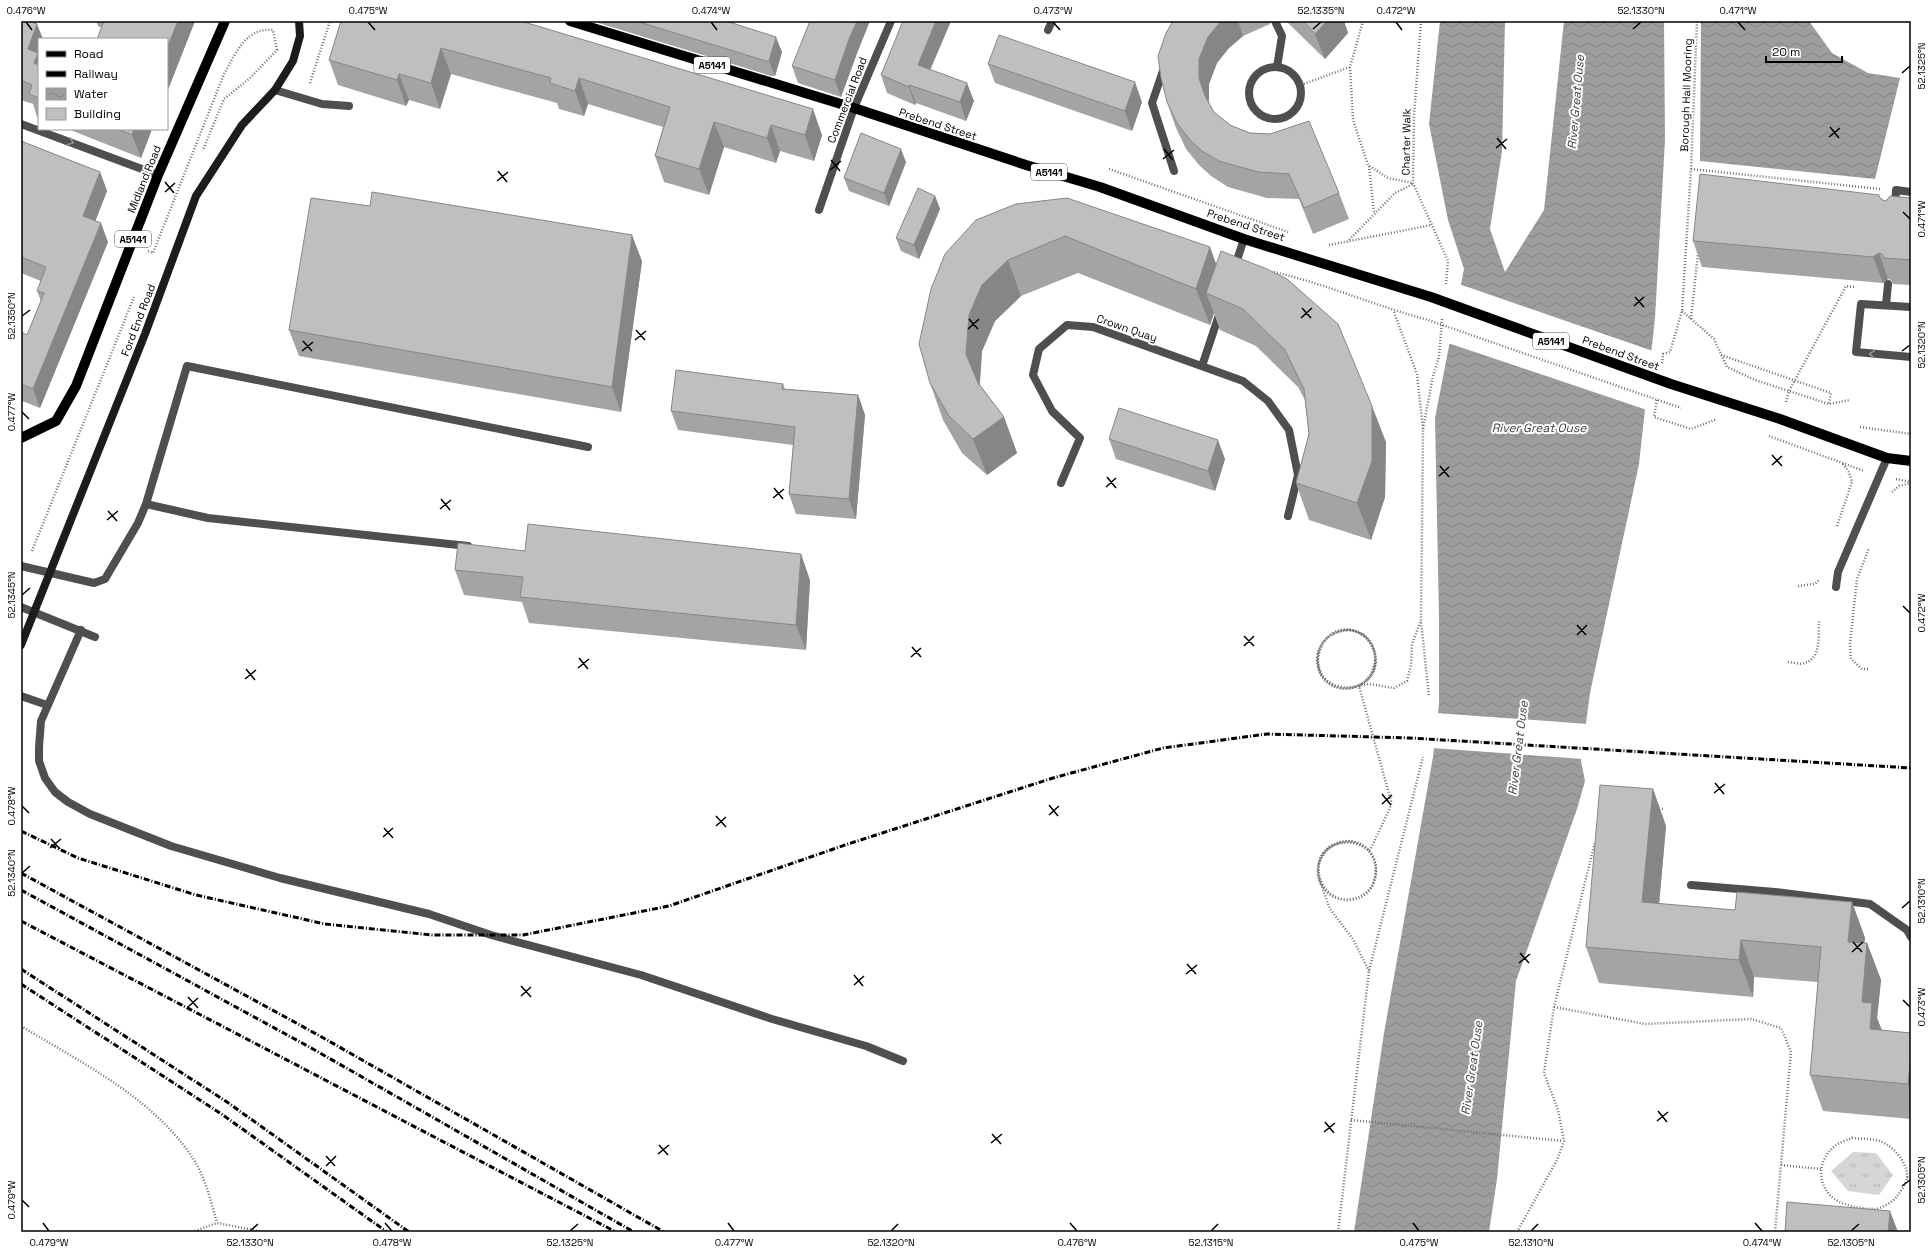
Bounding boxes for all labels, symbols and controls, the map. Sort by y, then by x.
text: 0.476°W [7,4,46,17]
text: 0.475°W [349,4,388,17]
text: 0.474°W [692,4,731,17]
text: 0.473°W [1034,4,1073,17]
text: 52.1335°N [1298,4,1344,17]
text: 0.472°W [1377,4,1416,17]
text: 52.1330°N [1617,4,1665,17]
text: 0.471°W [1720,4,1757,17]
legend [38,38,168,130]
street label: Borough Hall Mooring [1677,38,1695,152]
scale bar [1766,38,1842,64]
text: 52.1325°N [1915,43,1928,89]
text: 20 m [1772,44,1800,60]
text: Road [74,46,103,62]
water label: River Great Ouse [1564,53,1588,150]
street label: Commercial Road [824,55,870,145]
road number: A5141 [694,57,730,73]
text: Railway [74,66,118,82]
text: Water [74,86,108,102]
street label: Prebend Street [897,105,979,143]
text: Building [74,106,121,122]
street label: Charter Walk [1398,108,1414,176]
one-way arrow [67,138,74,146]
street label: Midland Road [124,143,164,215]
road number: A5141 [1031,164,1067,180]
text: 0.471°W [1915,200,1928,238]
street label: Prebend Street [1205,206,1287,244]
road number: A5141 [115,231,151,247]
street label: Ford End Road [118,282,158,358]
text: 52.1350°N [5,292,18,340]
street label: Crown Quay [1095,311,1159,345]
text: 52.1320°N [1915,321,1928,369]
road number: A5141 [1533,333,1569,349]
street label: Prebend Street [1581,333,1661,373]
one-way arrow [1869,349,1875,358]
text: 0.477°W [5,392,18,431]
water label: River Great Ouse [1492,420,1587,436]
text: 52.1345°N [5,572,18,618]
text: 0.472°W [1915,593,1928,632]
water label: River Great Ouse [1504,699,1532,796]
text: 0.478°W [5,786,18,826]
text: 52.1340°N [5,849,18,897]
text: 52.1310°N [1915,878,1928,924]
text: 0.473°W [1915,987,1928,1026]
water label: River Great Ouse [1457,1019,1487,1116]
text: 52.1305°N [1915,1156,1928,1204]
text: 0.479°W [5,1180,18,1220]
text: 0.479°W [29,1236,69,1249]
text: 52.1330°N [226,1236,274,1249]
text: 0.478°W [372,1236,412,1249]
text: 52.1325°N [547,1236,593,1249]
text: 0.477°W [715,1236,754,1249]
text: 52.1320°N [867,1236,915,1249]
text: 0.476°W [1058,1236,1097,1249]
text: 52.1315°N [1189,1236,1233,1249]
text: 0.475°W [1400,1236,1439,1249]
text: 52.1310°N [1508,1236,1554,1249]
text: 0.474°W [1743,1236,1782,1249]
text: 52.1305°N [1827,1236,1875,1249]

